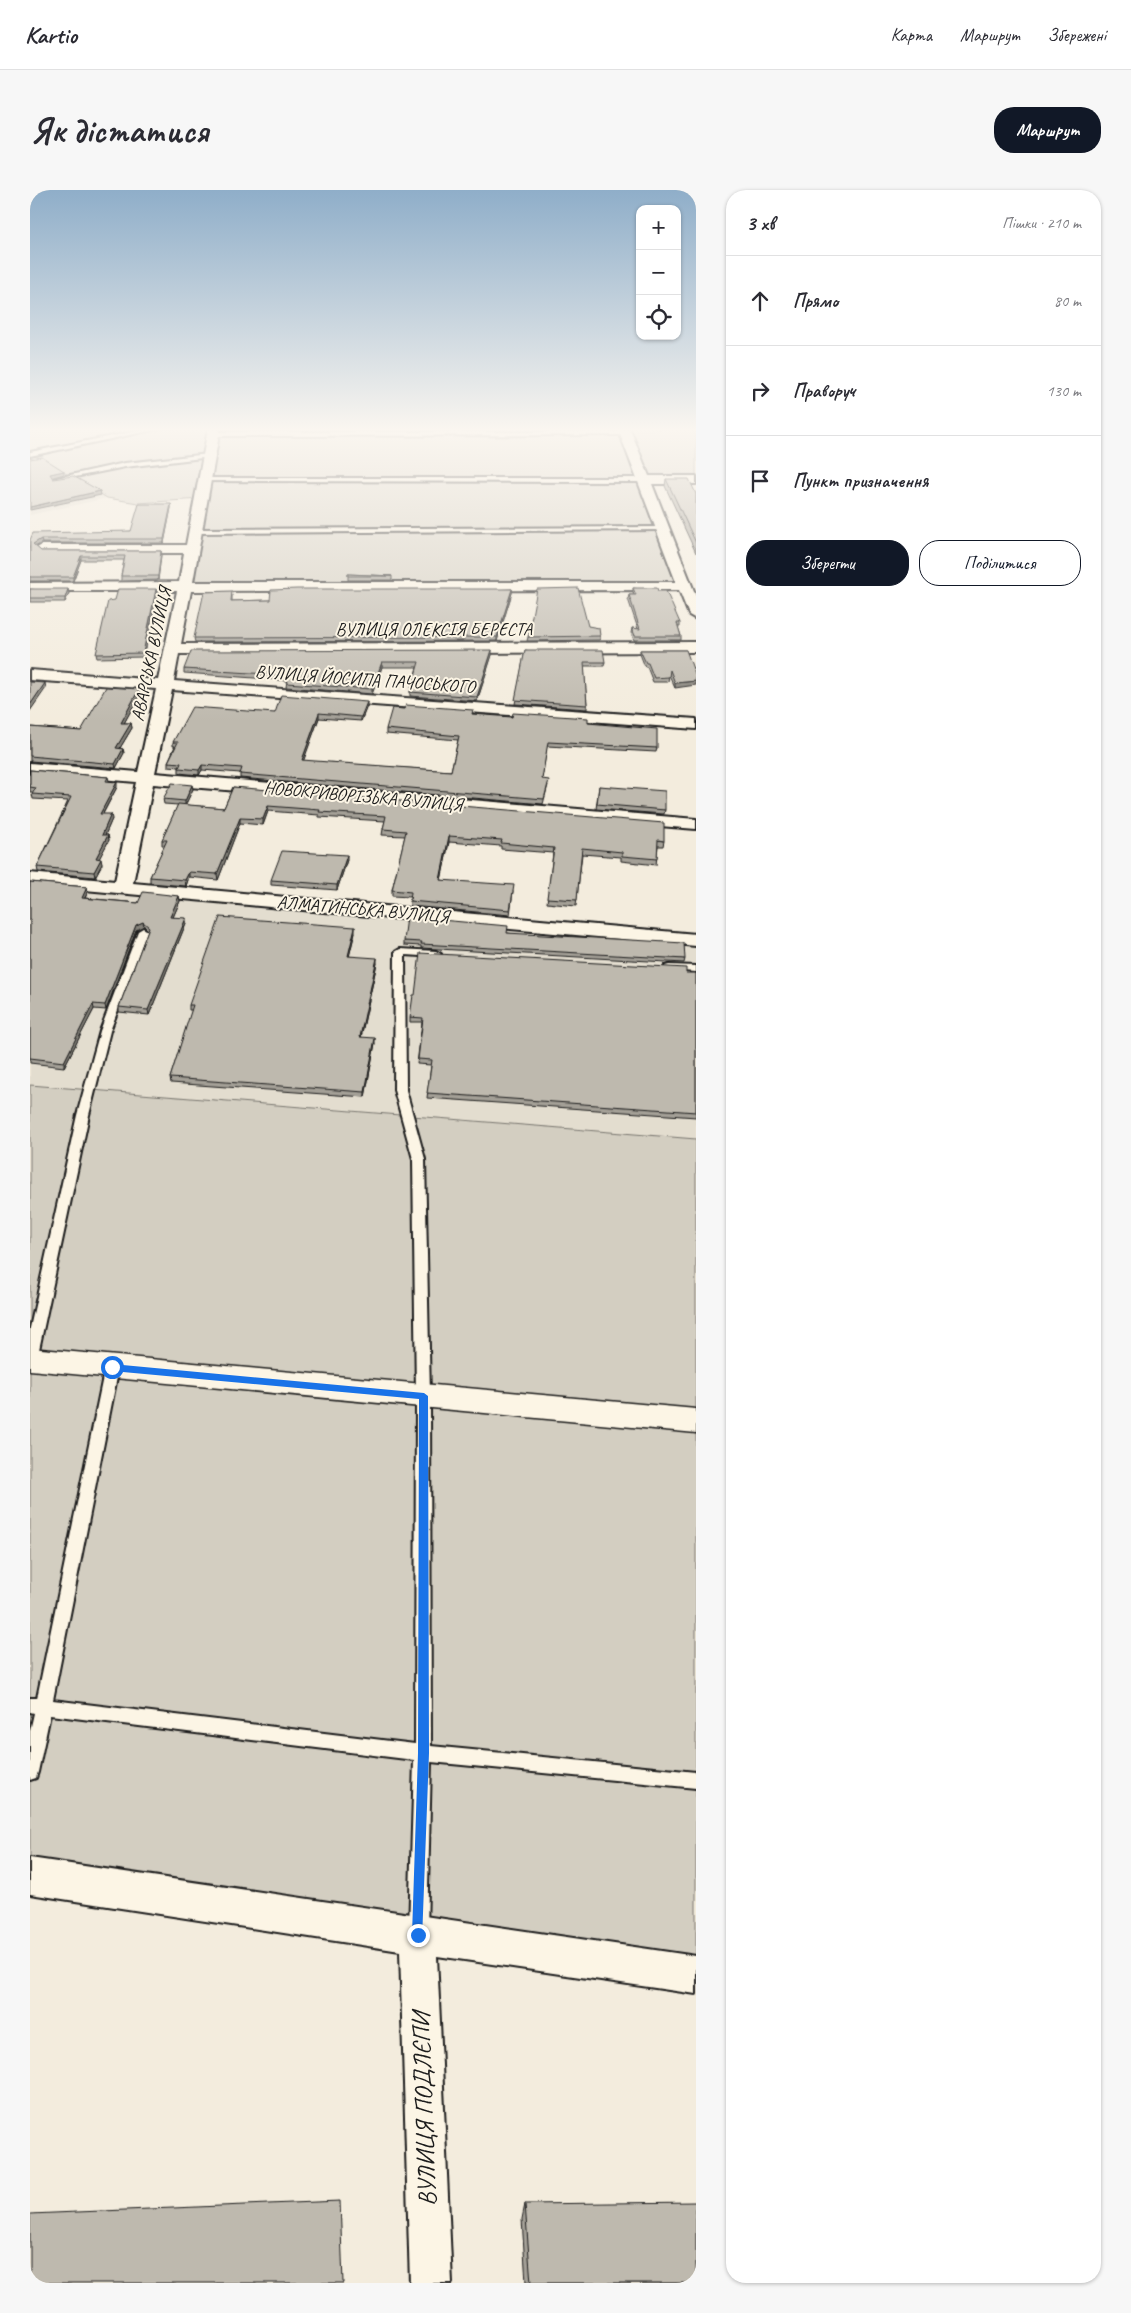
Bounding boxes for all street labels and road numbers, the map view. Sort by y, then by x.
street label: АВАРСЬКА ВУЛИЦЯ [126,583,176,723]
street label: ВУЛИЦЯ ОЛЕКСІЯ БЕРЕСТА [336,618,533,640]
street label: ВУЛИЦЯ ЙОСИПА ПАЧОСЬКОГО [254,660,478,698]
street label: НОВОКРИВОРІЗЬКА ВУЛИЦЯ [263,776,466,816]
street label: АЛМАТИНСЬКА ВУЛИЦЯ [276,891,453,928]
street label: ВУЛИЦЯ ПОДЛЄПИ [404,2007,443,2207]

